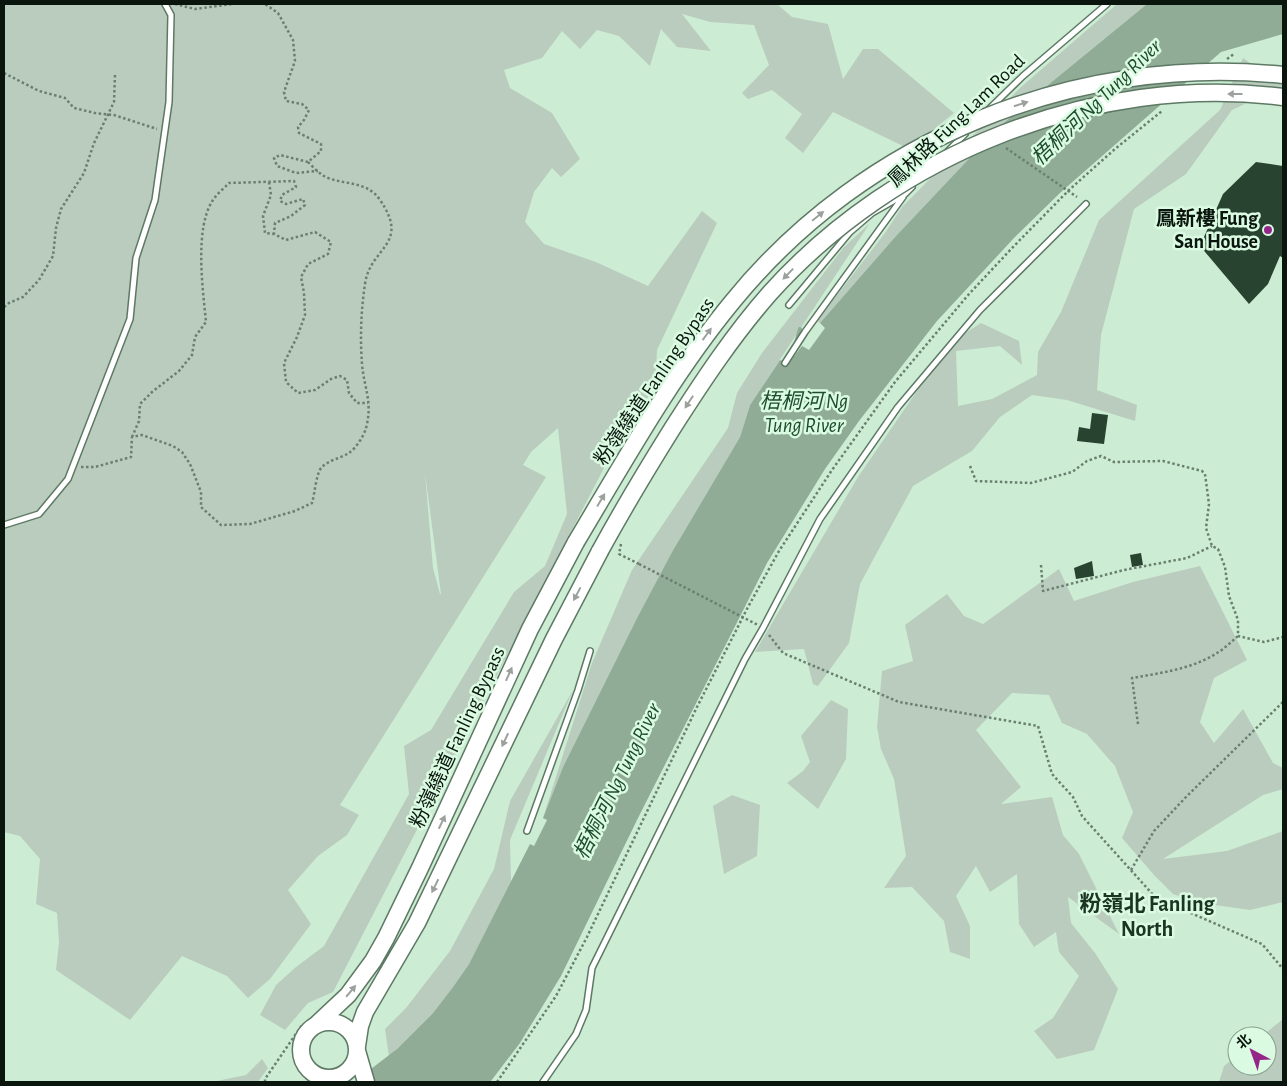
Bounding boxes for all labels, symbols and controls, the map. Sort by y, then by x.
water label: 梧桐河 Ng Tung River [1027,34,1166,169]
street label: 鳳林路 Fung Lam Road [884,50,1029,191]
one-way arrow [1226,90,1242,98]
one-way arrow [1013,99,1028,107]
place label: 鳳新樓 Fung San House [1156,207,1259,252]
one-way arrow [812,210,825,221]
marker: 鳳新樓 Fung San House [1262,224,1274,236]
one-way arrow [782,268,794,280]
street label: 粉嶺繞道 Fanling Bypass [591,294,718,469]
one-way arrow [702,327,712,341]
water label: 梧桐河 Ng Tung River [760,390,848,436]
one-way arrow [685,396,694,409]
one-way arrow [596,493,605,506]
one-way arrow [573,586,581,601]
street label: 粉嶺繞道 Fanling Bypass [406,643,509,831]
one-way arrow [506,667,514,681]
water label: 梧桐河 Ng Tung River [570,698,665,863]
one-way arrow [501,732,509,747]
one-way arrow [438,815,446,829]
one-way arrow [431,879,439,893]
district label: 粉嶺北 Fanling North [1079,892,1216,940]
one-way arrow [345,985,356,998]
north arrow [1227,1026,1277,1076]
text: 北 [1234,1031,1254,1052]

